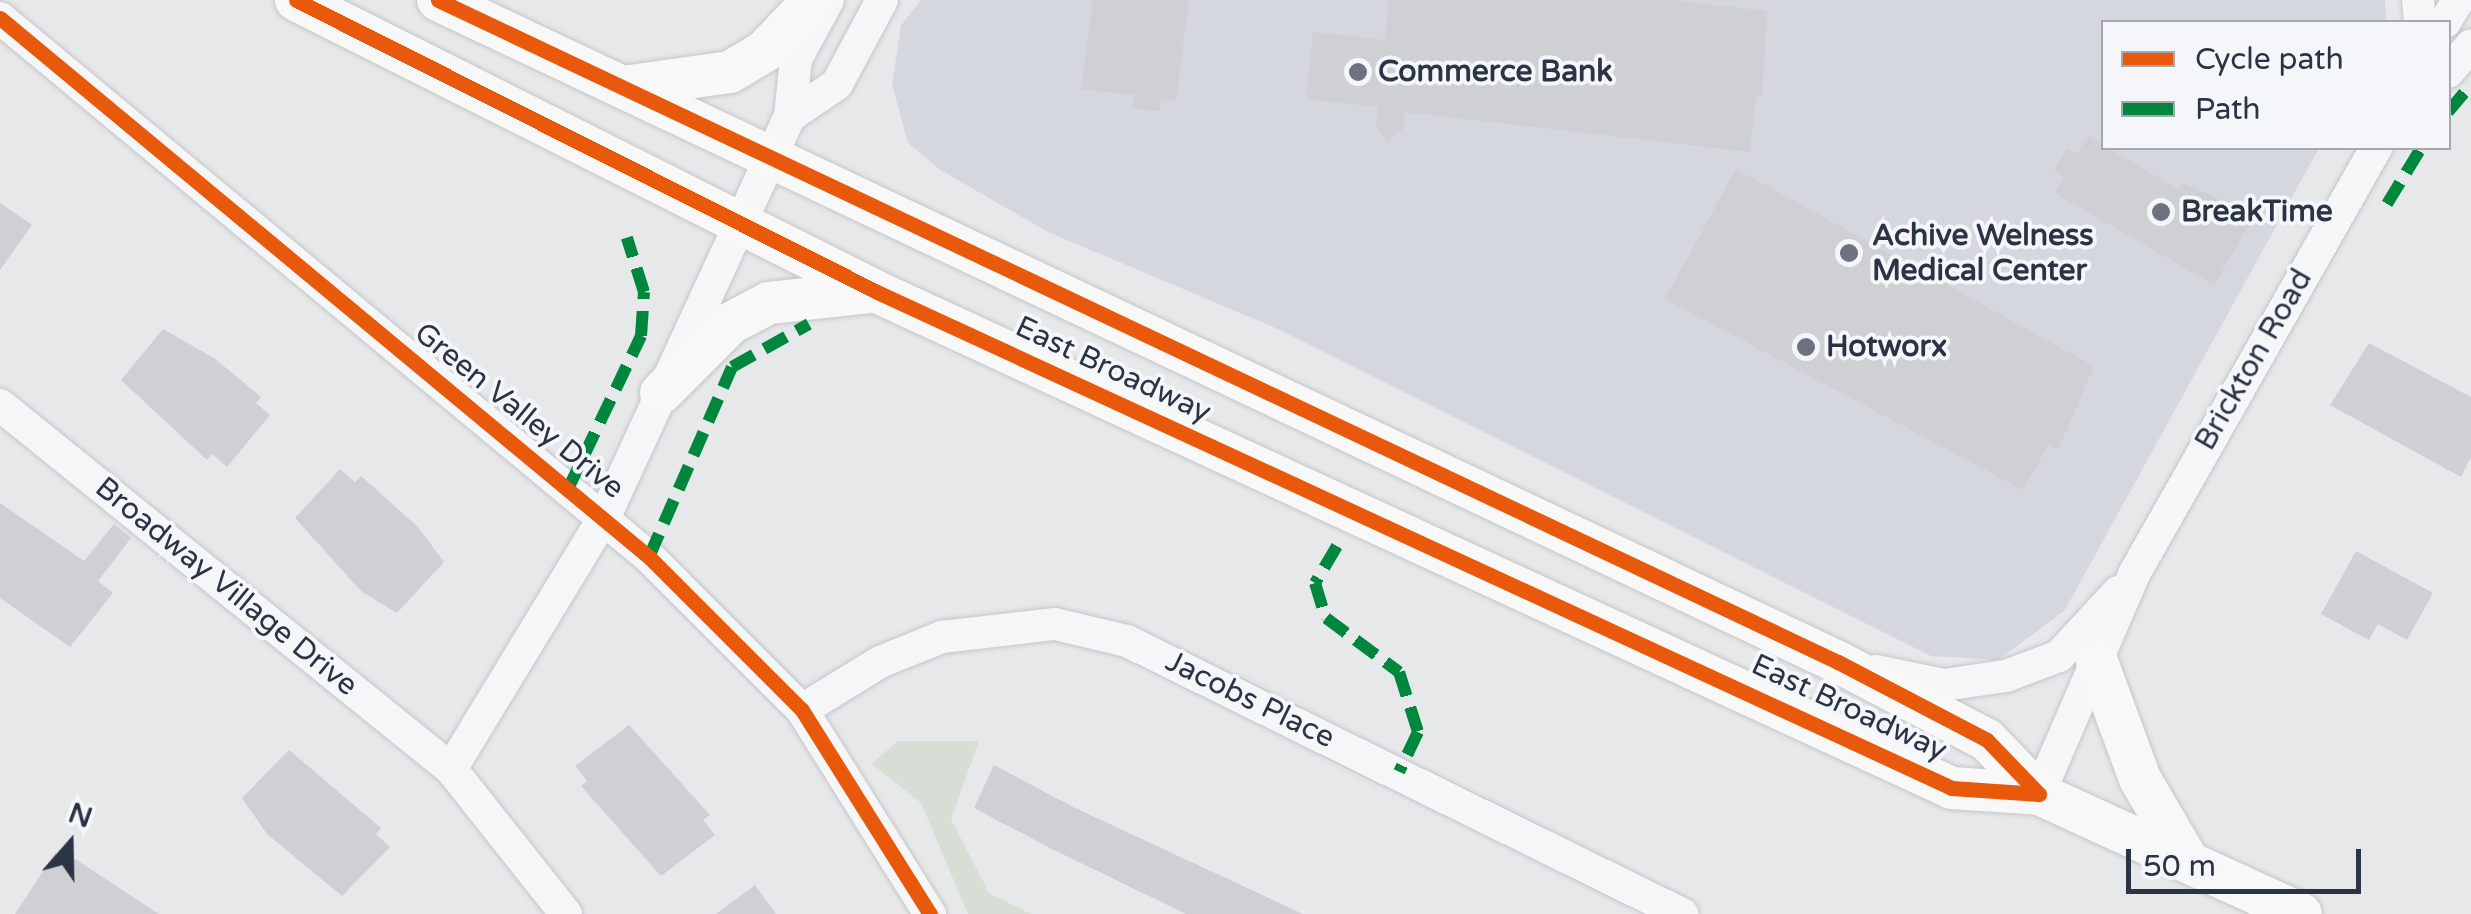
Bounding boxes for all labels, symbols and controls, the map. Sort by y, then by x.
legend [2101,20,2451,150]
text: Cycle path [2195,41,2344,78]
place label: Commerce Bank [1378,54,1613,90]
marker: Commerce Bank [1347,61,1369,83]
text: Path [2195,91,2261,128]
place label: BreakTime [2181,194,2333,230]
marker: BreakTime [2150,201,2172,223]
place label: Achive Welness Medical Center [1872,218,2094,288]
marker: Achive Welness Medical Center [1836,240,1862,266]
street label: Brickton Road [2188,263,2320,457]
street label: East Broadway [1010,309,1216,431]
street label: Green Valley Drive [407,315,631,507]
place label: Hotworx [1826,329,1947,365]
marker: Hotworx [1795,336,1817,358]
street label: Broadway Village Drive [88,470,364,704]
street label: Jacobs Place [1160,644,1340,756]
street label: East Broadway [1746,647,1952,769]
north arrow [20,794,120,894]
text: N [64,796,97,836]
scale bar [2131,829,2366,891]
text: 50 m [2143,848,2216,885]

